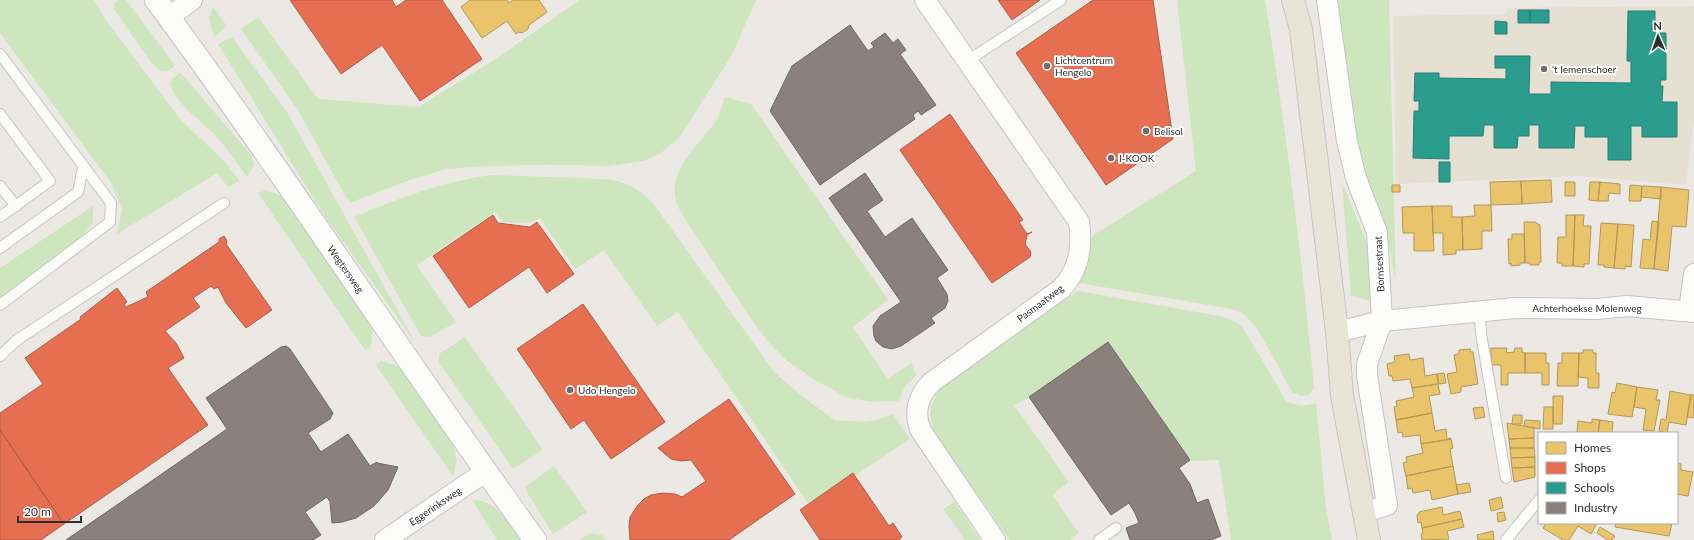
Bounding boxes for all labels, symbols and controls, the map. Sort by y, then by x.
north arrow [1638,16,1678,56]
text: N [1653,19,1662,32]
place label: Lichtcentrum Hengelo [1055,54,1113,78]
marker: Lichtcentrum Hengelo [1042,61,1052,71]
place label: 't Iemenschoer [1552,63,1617,75]
marker: 't Iemenschoer [1539,64,1549,74]
place label: Belisol [1154,125,1183,137]
marker: Belisol [1141,126,1151,136]
place label: I-KOOK [1119,152,1155,164]
marker: I-KOOK [1106,153,1116,163]
street label: Bornsestraat [1372,235,1386,292]
street label: Wegtersweg [325,243,367,295]
street label: Pasmaatweg [1014,282,1066,324]
street label: Achterhoekse Molenweg [1532,302,1642,314]
place label: Udo Hengelo [578,384,636,396]
marker: Udo Hengelo [565,385,575,395]
legend [1538,432,1678,524]
text: Homes [1574,440,1611,455]
text: Shops [1574,460,1606,475]
text: Schools [1574,480,1615,495]
street label: Eggerinksweg [407,484,463,528]
scale bar [18,498,81,524]
text: Industry [1574,500,1618,515]
text: 20 m [24,504,51,519]

